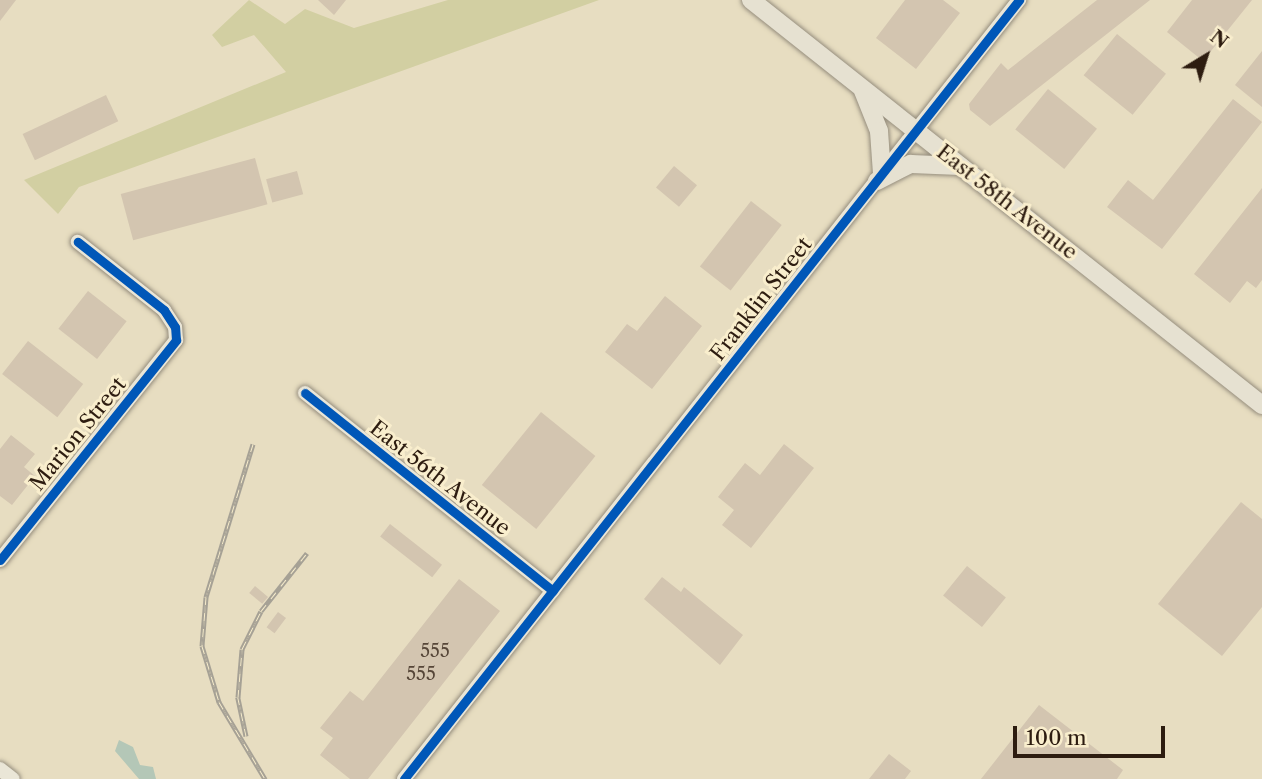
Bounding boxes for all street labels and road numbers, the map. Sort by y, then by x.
street label: East 58th Avenue [931,139,1083,265]
street label: Franklin Street [705,232,817,366]
street label: Marion Street [25,372,131,496]
street label: East 56th Avenue [364,415,516,541]

